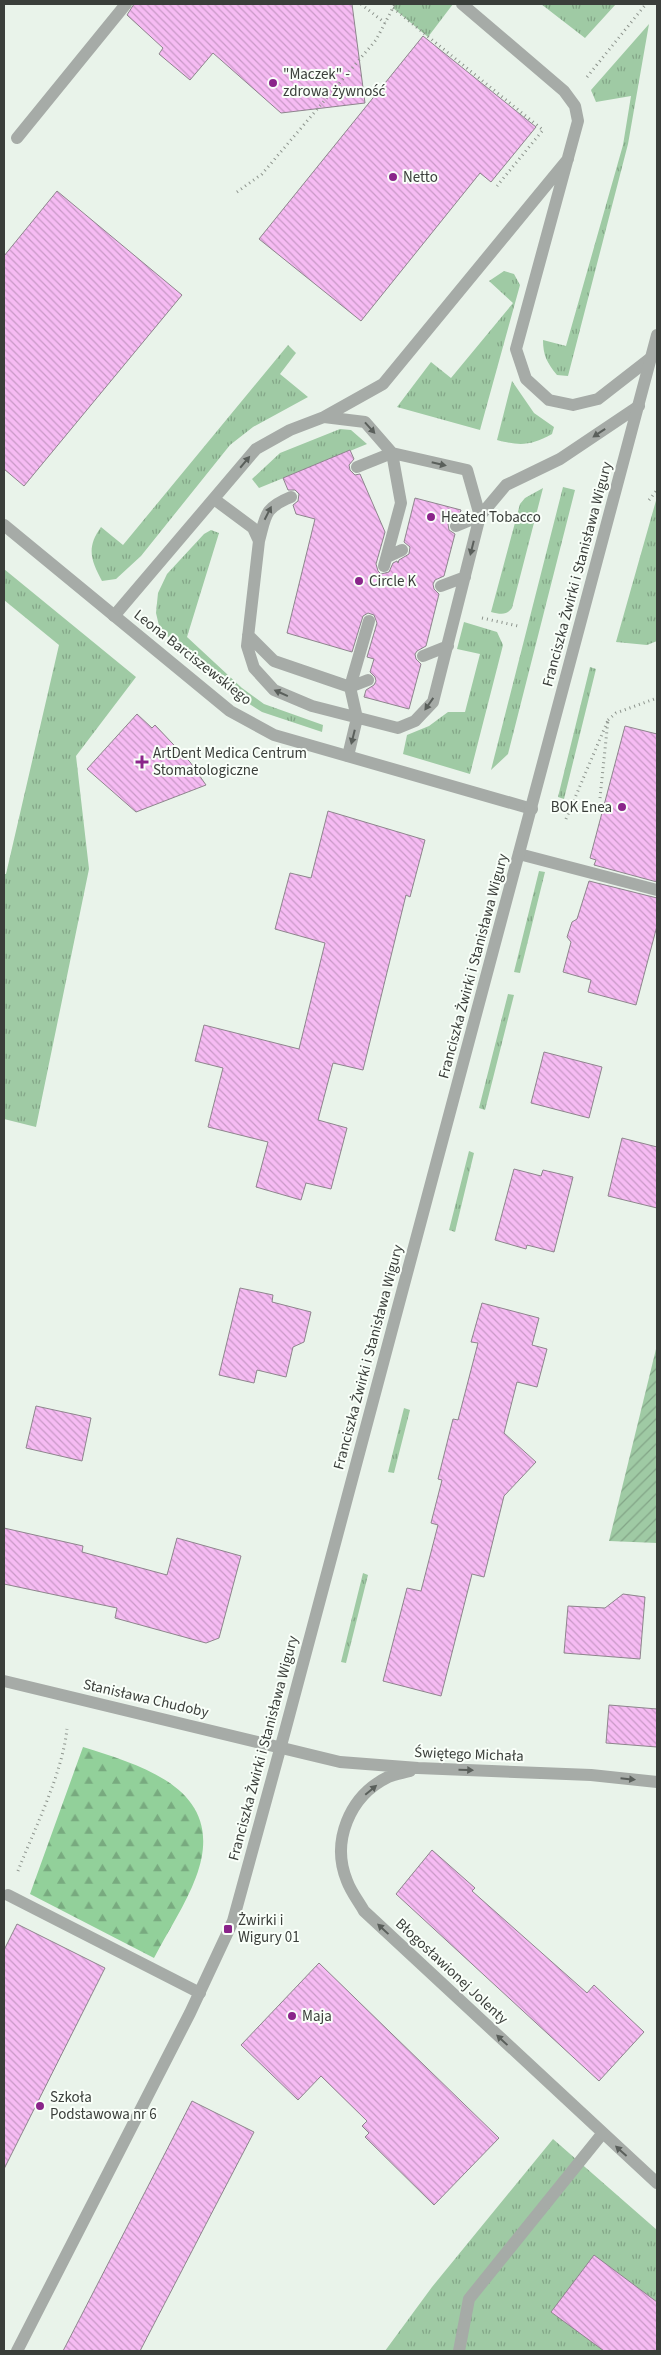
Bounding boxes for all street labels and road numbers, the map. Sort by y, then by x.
street label: Franciszka Żwirki i Stanisława Wigury [537,459,618,689]
street label: Leona Barciszewskiego [129,605,256,710]
street label: Franciszka Żwirki i Stanisława Wigury [433,851,514,1081]
street label: Franciszka Żwirki i Stanisława Wigury [328,1242,409,1472]
street label: Franciszka Żwirki i Stanisława Wigury [223,1633,304,1863]
street label: Stanisława Chudoby [81,1674,211,1723]
street label: Świętego Michała [414,1742,524,1767]
street label: Błogosławionej Jolenty [391,1914,513,2029]

